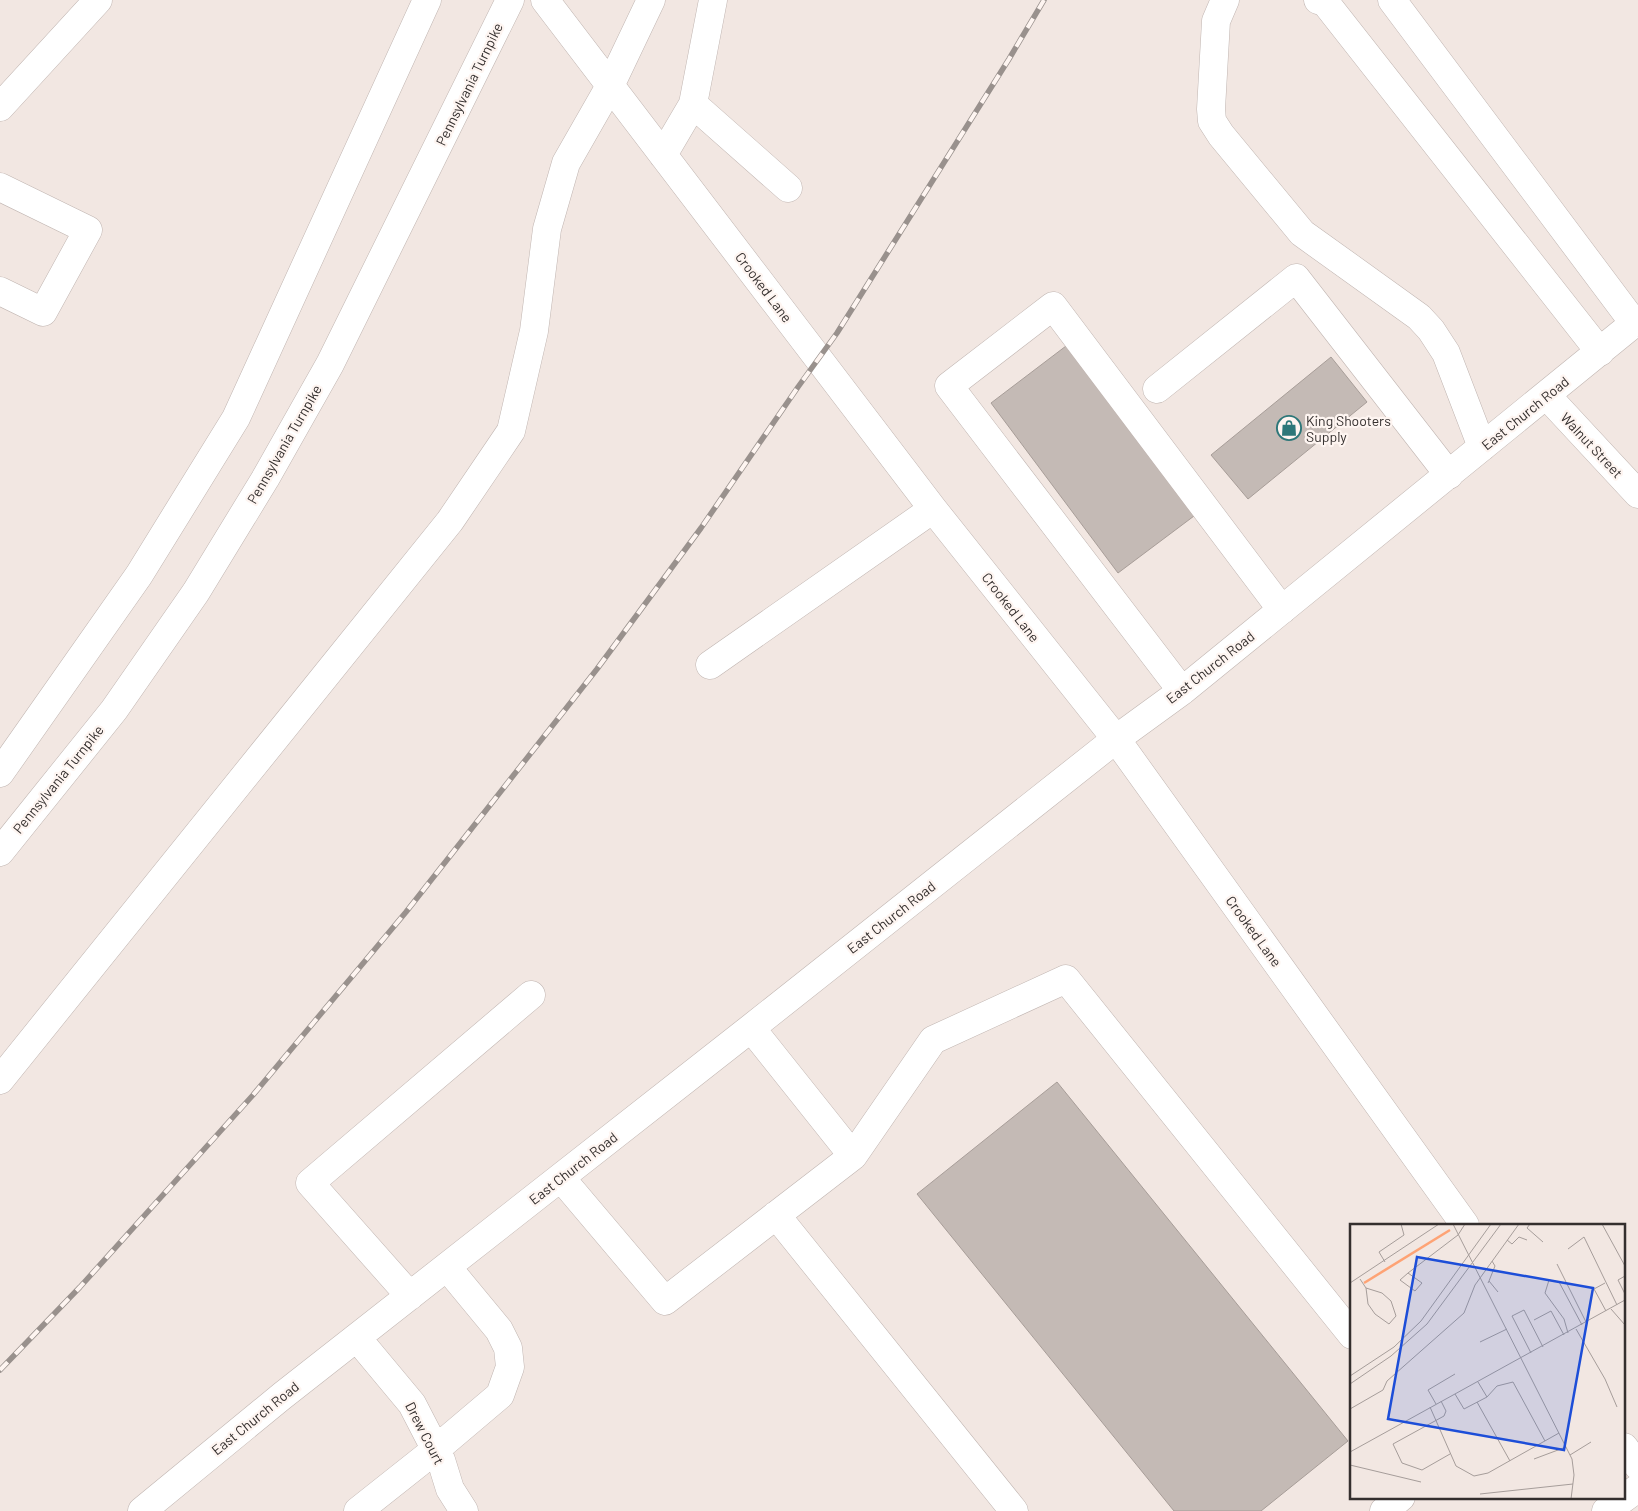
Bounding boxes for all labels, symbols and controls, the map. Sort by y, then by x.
street label: Pennsylvania Turnpike [432,20,506,148]
street label: Crooked Lane [732,249,796,325]
street label: East Church Road [1478,373,1572,453]
street label: Pennsylvania Turnpike [243,382,325,506]
street label: Walnut Street [1557,409,1627,481]
place label: King Shooters Supply [1306,412,1391,445]
shop icon: King Shooters Supply [1276,415,1302,441]
street label: Crooked Lane [979,569,1043,645]
street label: East Church Road [1162,627,1258,707]
street label: Pennsylvania Turnpike [9,721,107,837]
street label: East Church Road [843,877,939,957]
street label: Crooked Lane [1223,892,1285,970]
street label: East Church Road [525,1128,621,1208]
inset map [1350,1224,1626,1498]
street label: East Church Road [208,1378,302,1458]
street label: Drew Court [402,1399,448,1467]

